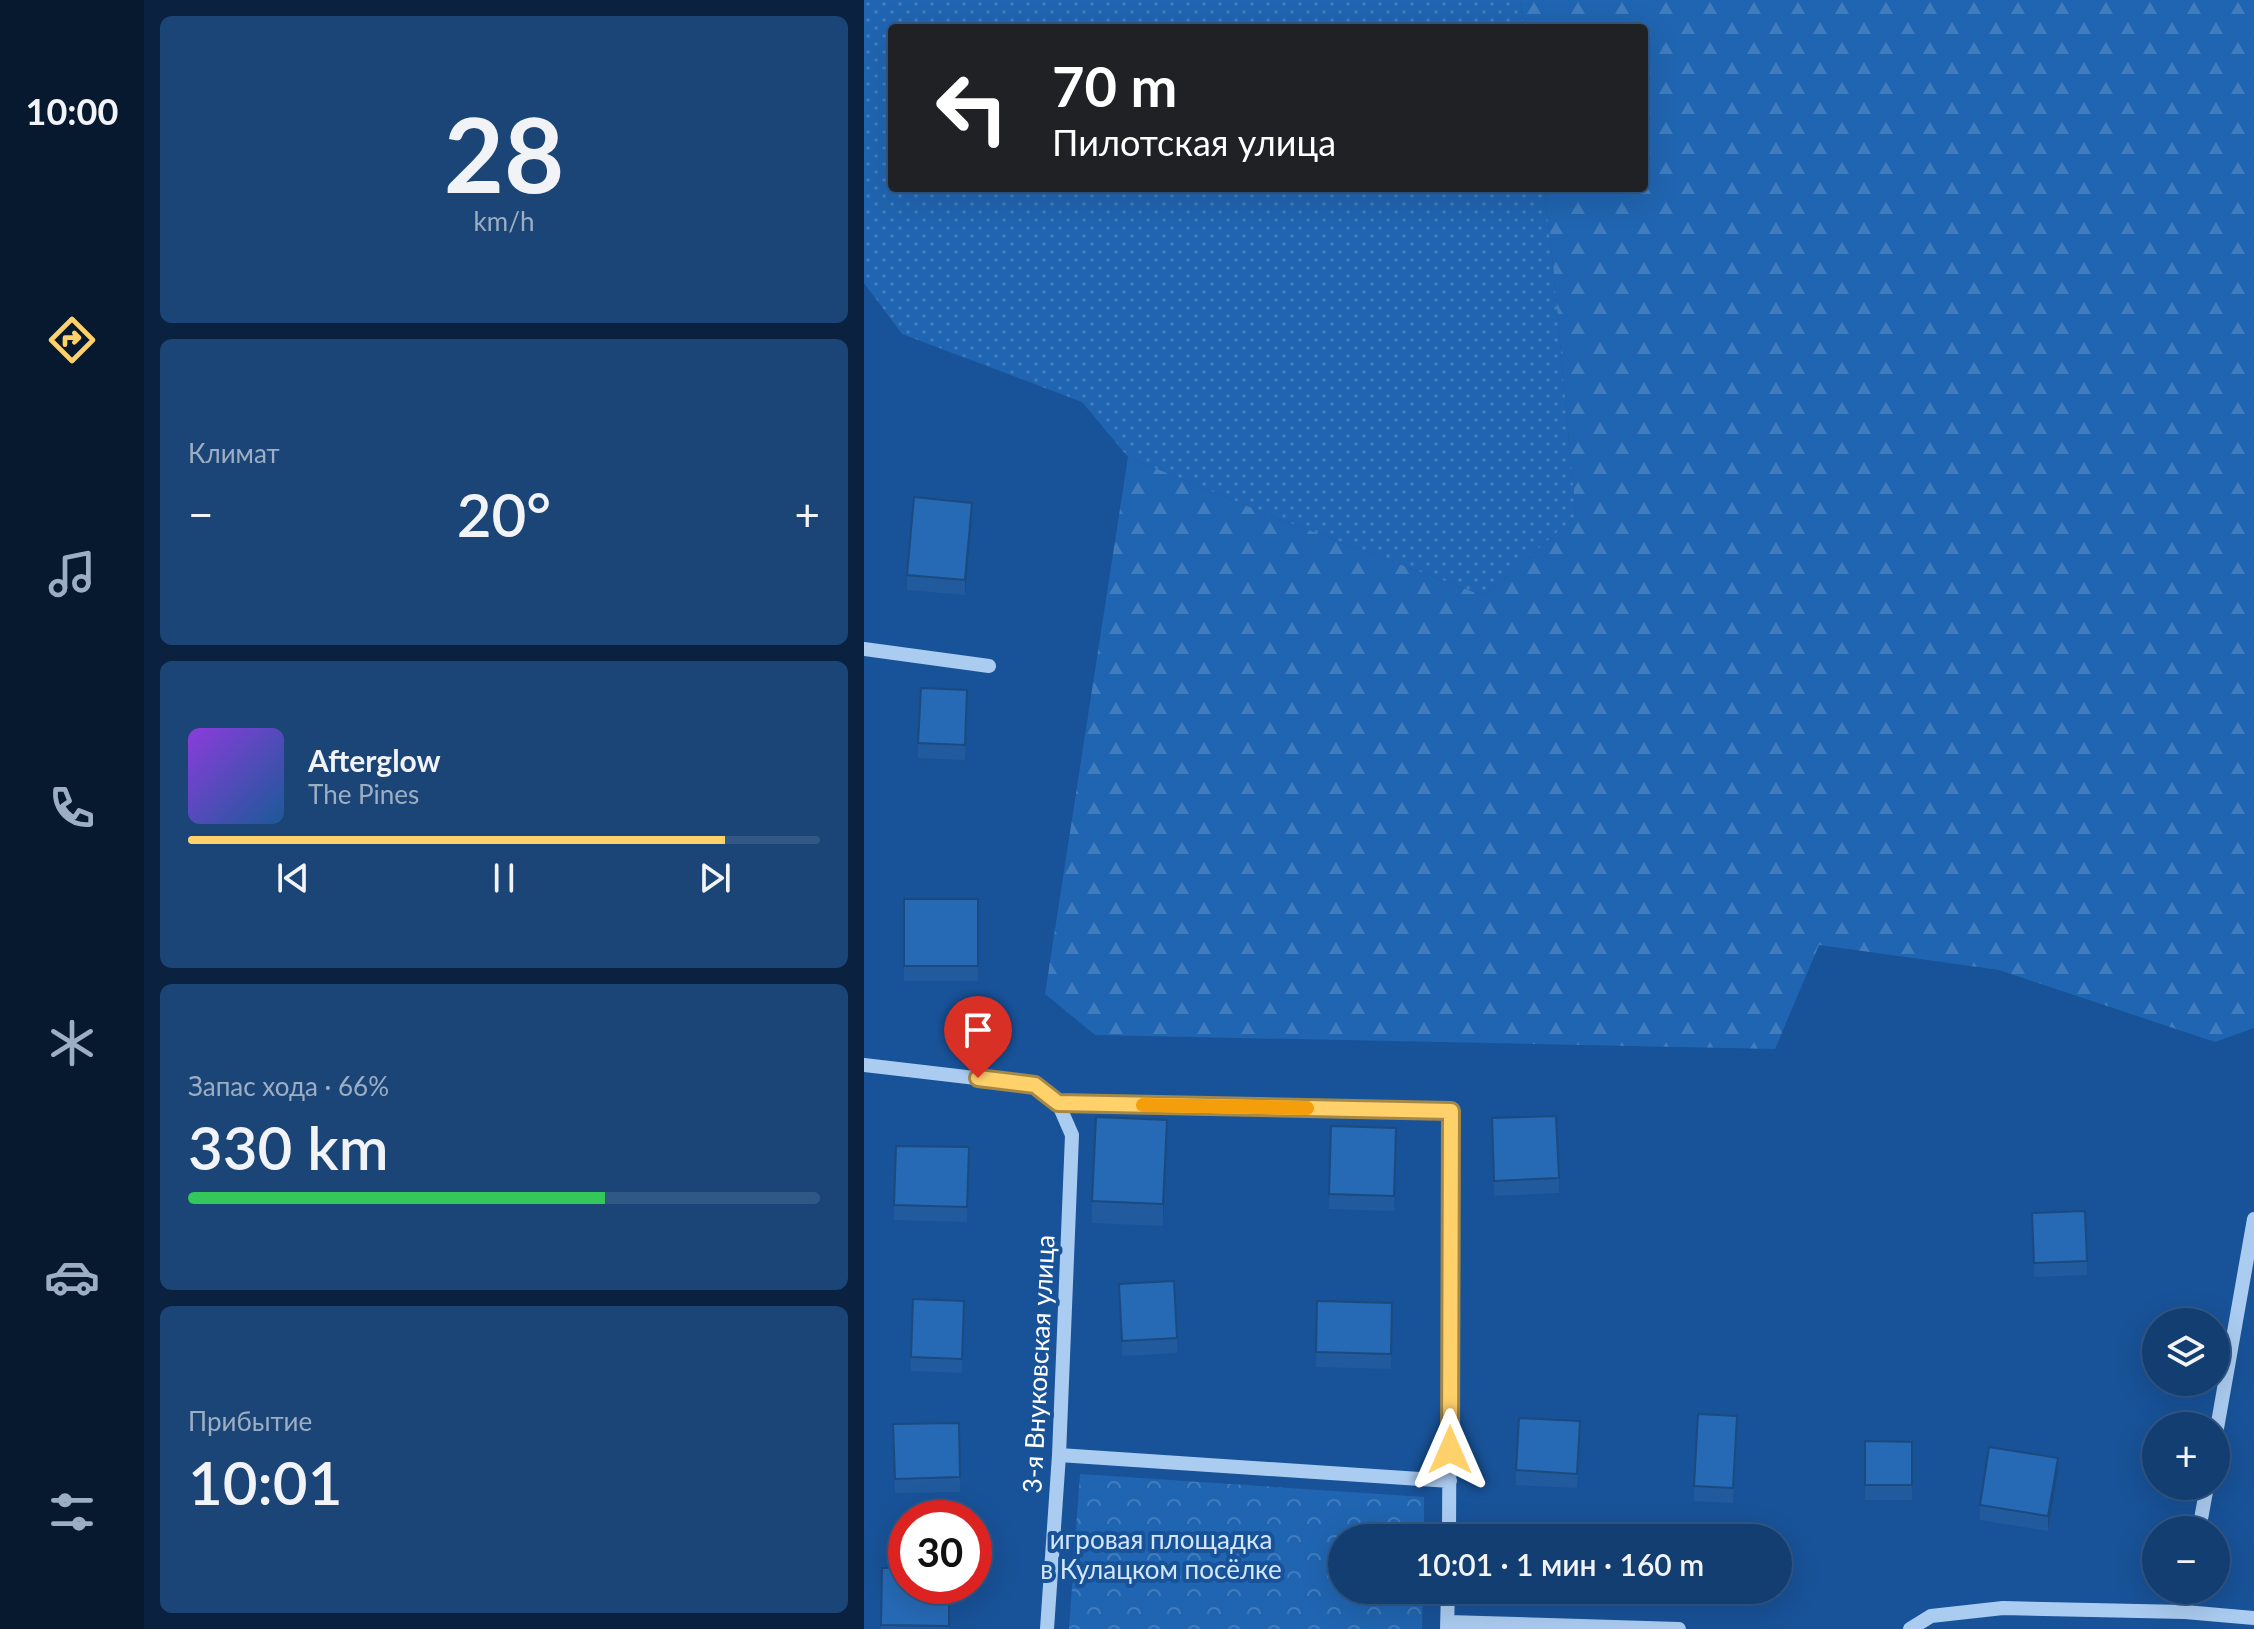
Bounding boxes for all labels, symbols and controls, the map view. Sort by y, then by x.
text: 70 m [1052,52,1177,119]
icon: left [920,56,1024,160]
text: 10:00 [26,89,118,133]
text: 28 [444,90,564,215]
text: Пилотская улица [1052,120,1336,164]
text: km/h [474,205,534,237]
icon: directions [44,312,100,368]
text: Климат [188,437,280,469]
text: 20° [457,478,551,550]
text: − [188,488,214,540]
text: + [794,488,820,540]
icon: music [44,546,100,602]
text: Afterglow [308,742,441,778]
text: The Pines [308,778,419,810]
icon: phone [44,780,100,836]
icon: previous [271,856,315,900]
icon: pause [482,856,526,900]
icon: next [693,856,737,900]
pin [944,996,1012,1078]
icon: arrive [956,1008,1000,1052]
icon: climate [44,1015,100,1071]
text: Запас хода · 66% [188,1070,389,1102]
text: 330 km [188,1111,389,1183]
street label: 3-я Внуковская улица [1015,1234,1061,1494]
icon: car [44,1249,100,1305]
map controls [2142,1308,2230,1604]
button: layers [2142,1308,2230,1396]
text: Прибытие [188,1405,312,1437]
position arrow [1408,1408,1492,1492]
button: + [2142,1412,2230,1500]
text: 10:01 [188,1446,342,1518]
icon: filters [44,1484,100,1540]
speed limit sign: 30 [888,1500,992,1604]
button: − [2142,1516,2230,1604]
park label: игровая площадка в Кулацком посёлке [1040,1523,1282,1585]
text: 10:01 · 1 мин · 160 m [1416,1546,1704,1582]

